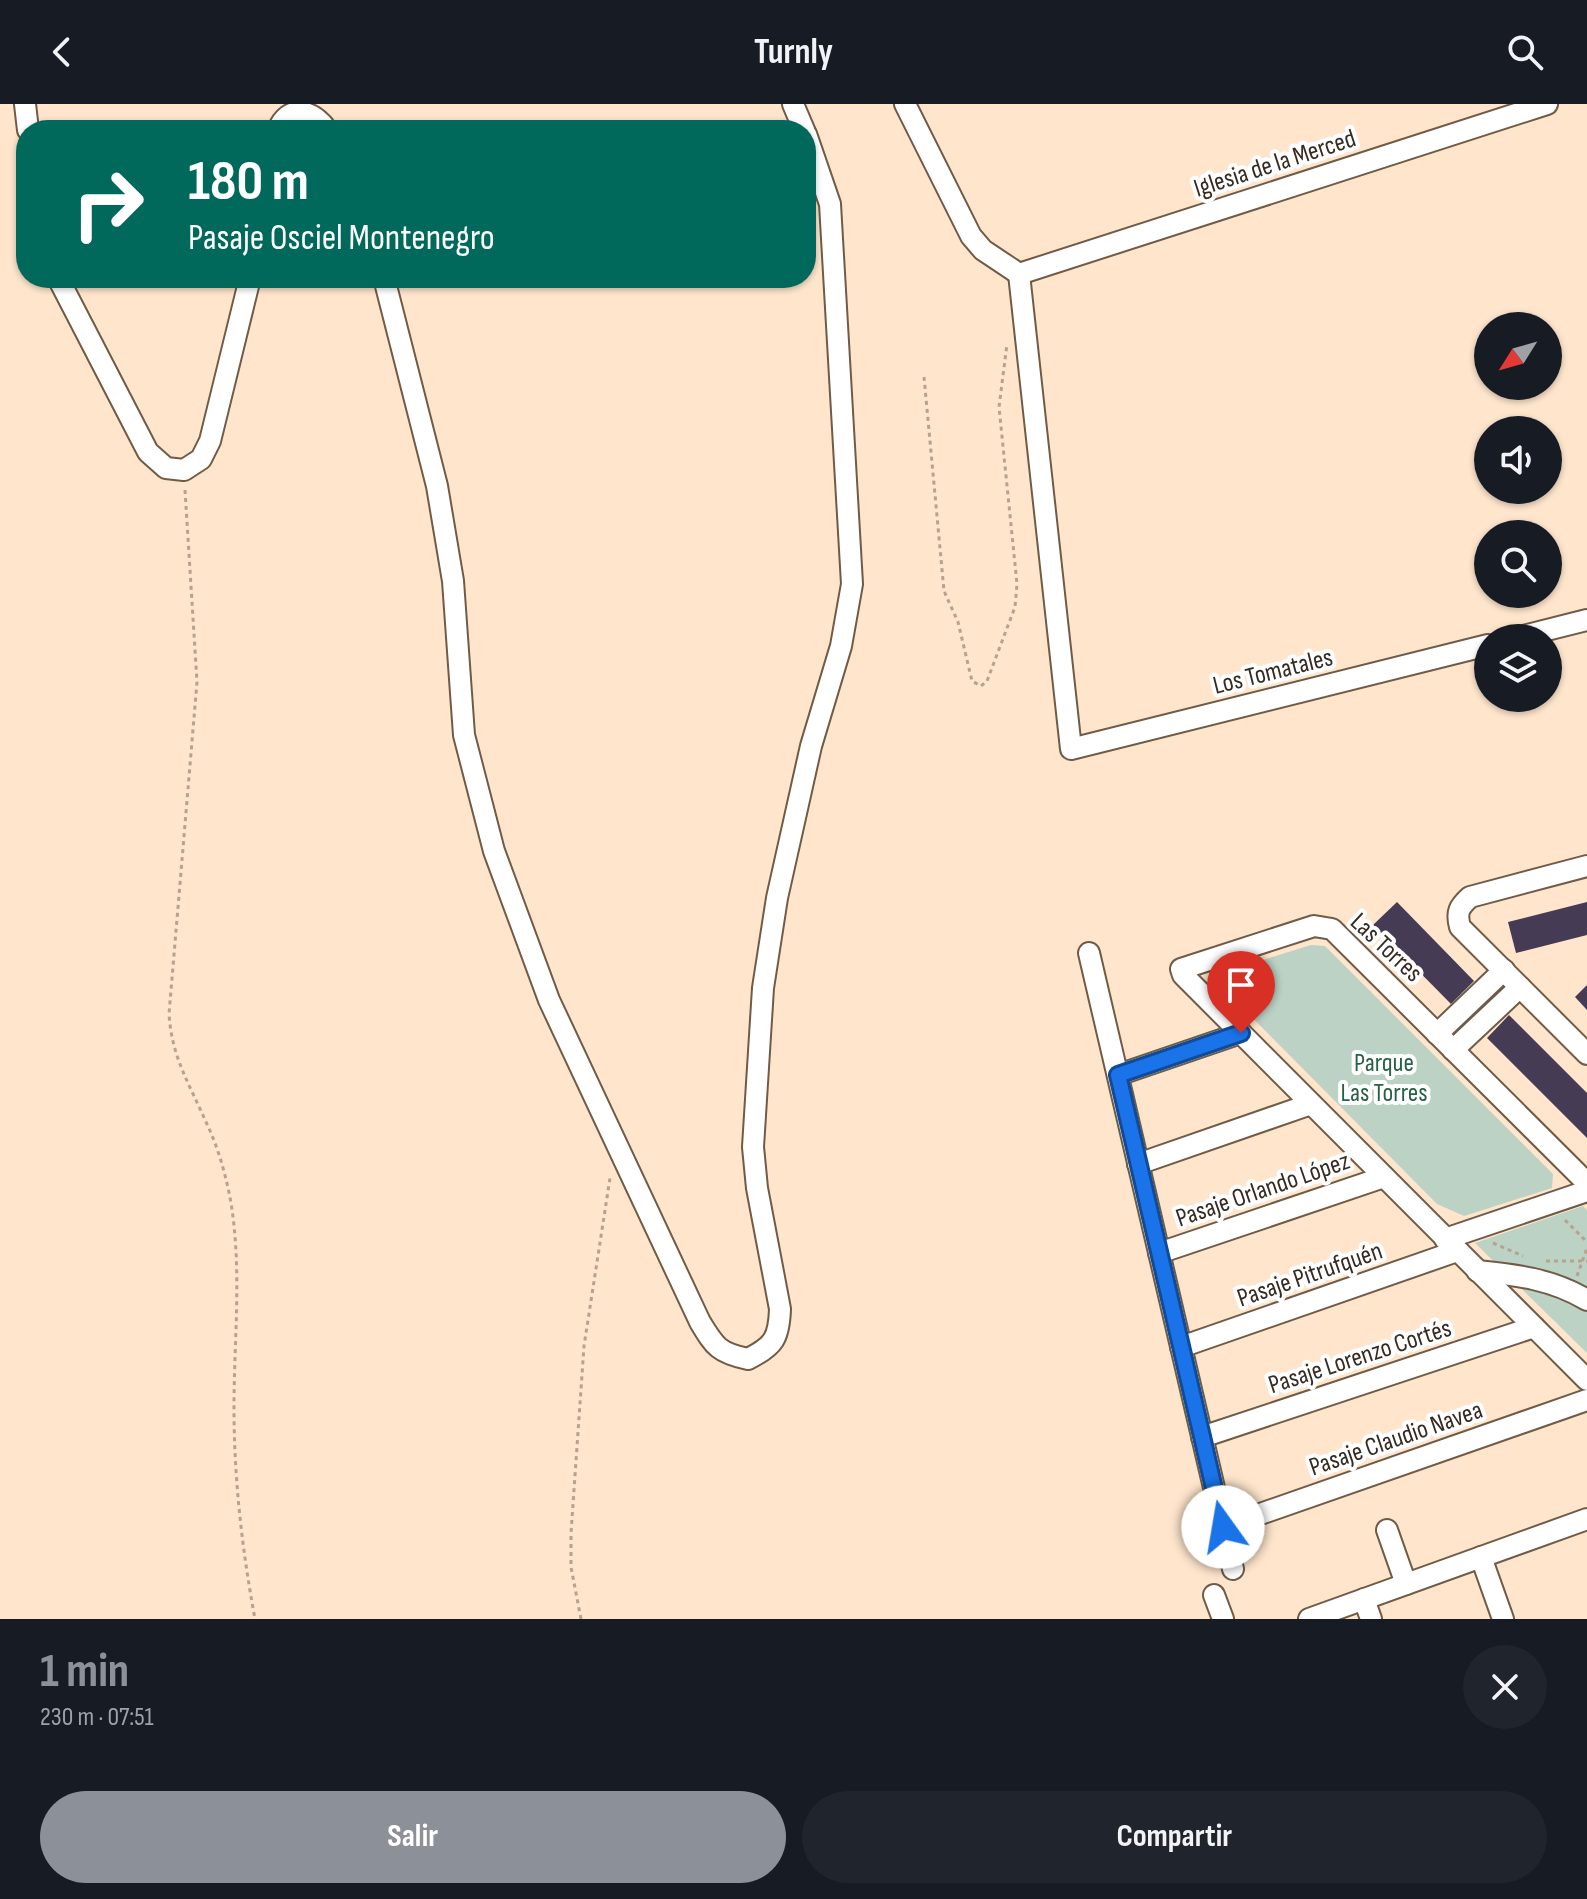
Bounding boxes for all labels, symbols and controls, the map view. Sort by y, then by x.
icon: back [40,30,84,74]
icon: search [1503,30,1547,74]
text: Turnly [754,31,833,74]
street label: Iglesia de la Merced [1190,123,1360,205]
text: 180 m [188,149,309,216]
icon: right [56,152,160,256]
text: Pasaje Osciel Montenegro [188,217,495,260]
north arrow [1474,312,1562,400]
map controls [1474,312,1562,712]
button: sound [1474,416,1562,504]
button: search [1474,520,1562,608]
button: layers [1474,624,1562,712]
street label: Los Tomatales [1210,642,1336,702]
street label: Las Torres [1344,907,1428,989]
pin [1207,951,1275,1033]
icon: arrive [1219,963,1263,1007]
park label: Parque Las Torres [1340,1048,1428,1109]
street label: Pasaje Orlando López [1172,1146,1354,1234]
street label: Pasaje Pitrufquén [1233,1236,1387,1314]
street label: Pasaje Lorenzo Cortés [1265,1313,1455,1401]
street label: Pasaje Claudio Navea [1305,1395,1487,1483]
position arrow [1181,1485,1265,1569]
text: 1 min [40,1643,129,1700]
button: close [1463,1645,1547,1729]
text: 230 m · 07:51 [40,1702,154,1733]
button: Salir [40,1791,786,1883]
button: Compartir [802,1791,1547,1883]

